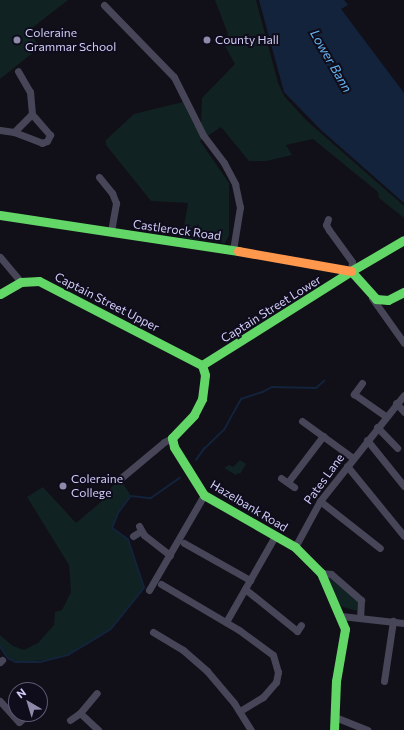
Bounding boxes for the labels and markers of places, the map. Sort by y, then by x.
place label: Coleraine Grammar School [25,26,116,54]
place label: County Hall [215,33,279,47]
marker: Coleraine Grammar School [12,35,22,45]
marker: County Hall [202,35,212,45]
place label: Coleraine College [71,472,123,500]
marker: Coleraine College [58,481,68,491]

